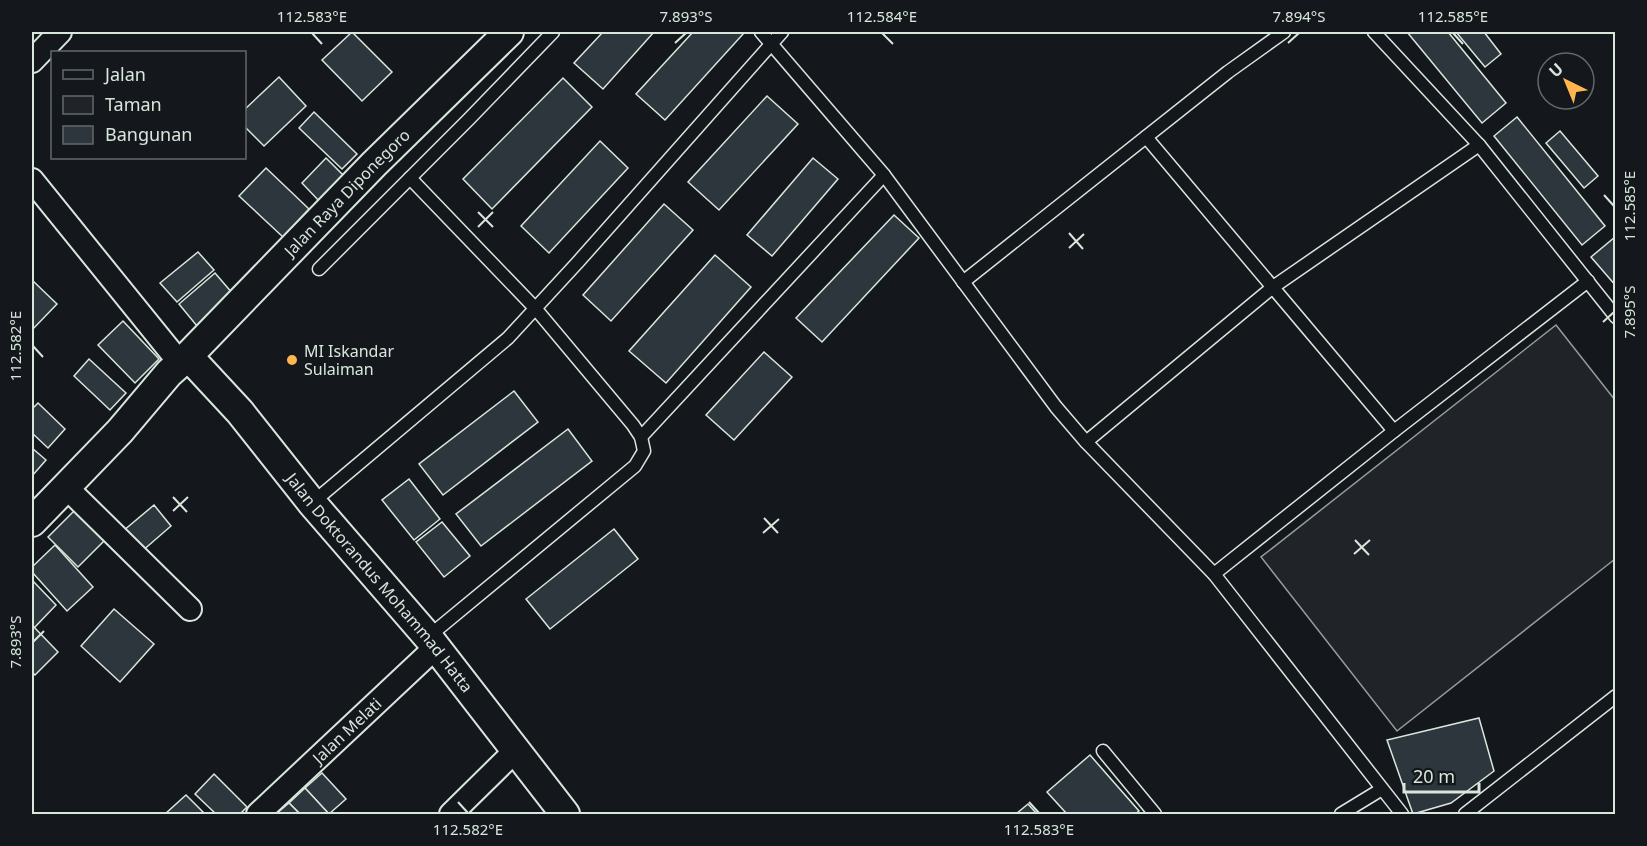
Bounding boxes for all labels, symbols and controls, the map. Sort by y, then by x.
text: 112.583°E [277,6,347,26]
text: 7.893°S [660,6,713,26]
text: 112.584°E [847,6,917,26]
text: 7.894°S [1273,6,1326,26]
text: 112.585°E [1418,6,1488,26]
legend [51,51,246,159]
north arrow [1536,51,1596,111]
text: U [1544,58,1568,82]
text: Jalan [103,62,146,86]
text: Taman [105,92,162,116]
text: Bangunan [105,122,192,146]
street label: Jalan Raya Diponegoro [278,124,415,263]
text: 112.585°E [1619,171,1639,241]
text: 7.895°S [1619,286,1639,339]
text: 112.582°E [5,311,25,381]
place label: MI Iskandar Sulaiman [304,340,394,380]
marker: MI Iskandar Sulaiman [285,353,299,367]
street label: Jalan Doktorandus Mohammad Hatta [280,467,478,697]
text: 7.893°S [5,616,25,669]
street label: Jalan Melati [306,693,386,770]
scale bar [1404,756,1479,794]
text: 20 m [1413,764,1455,788]
text: 112.582°E [433,819,503,839]
text: 112.583°E [1004,819,1074,839]

